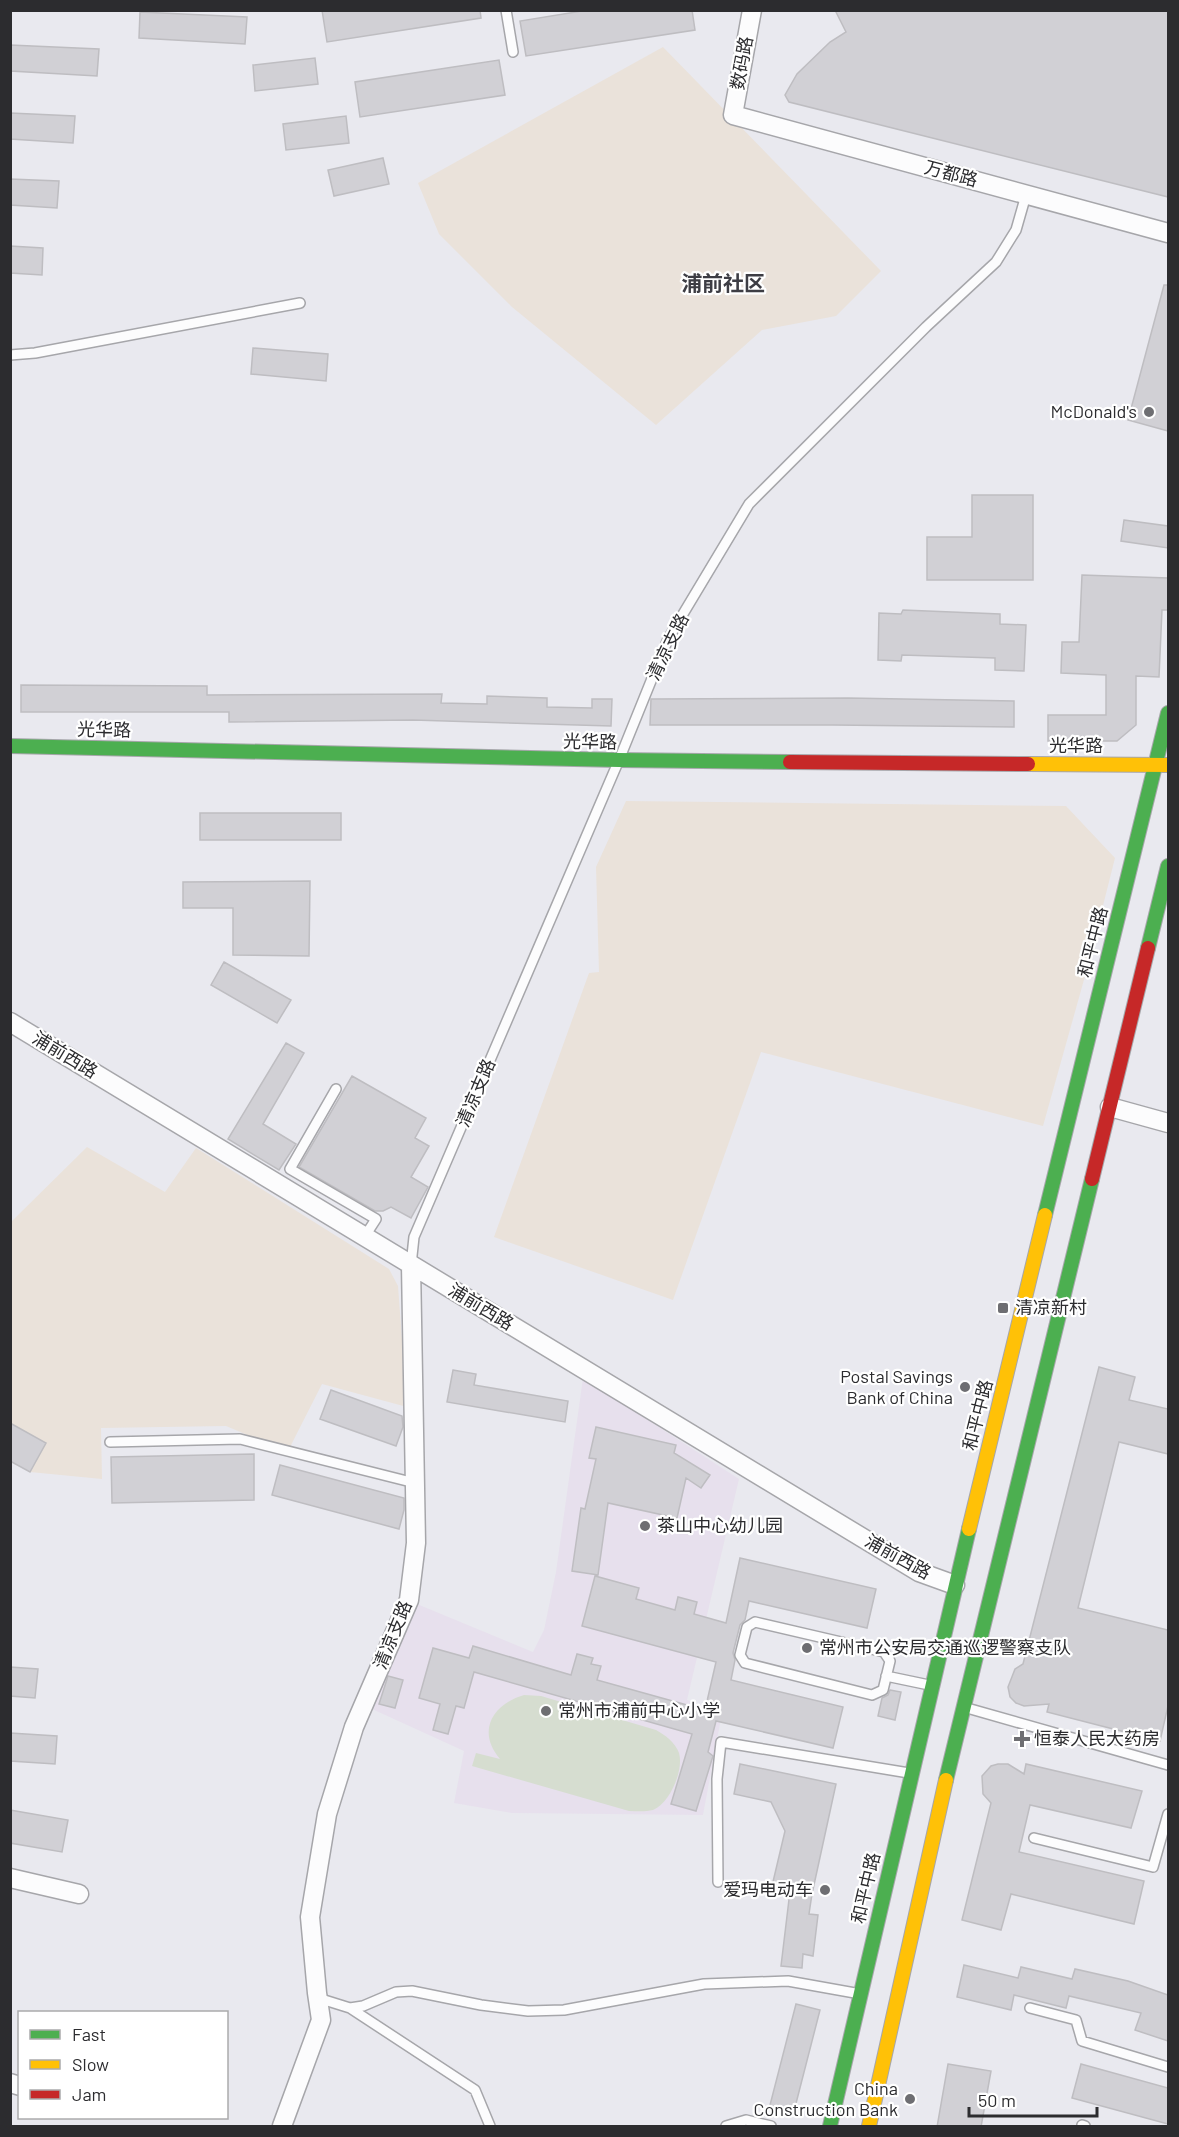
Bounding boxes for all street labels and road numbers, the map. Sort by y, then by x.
street label: 数码路 [725,34,757,91]
street label: 万都路 [922,155,980,191]
street label: 清凉支路 [641,609,693,684]
street label: 光华路 [77,718,131,740]
street label: 光华路 [563,730,617,752]
street label: 光华路 [1049,734,1103,756]
street label: 和平中路 [1073,904,1111,979]
street label: 浦前西路 [29,1026,102,1082]
street label: 清凉支路 [451,1055,499,1130]
street label: 浦前西路 [445,1278,518,1334]
street label: 和平中路 [958,1377,996,1452]
street label: 浦前西路 [862,1529,935,1583]
street label: 清凉支路 [368,1597,416,1672]
street label: 和平中路 [846,1850,884,1925]

